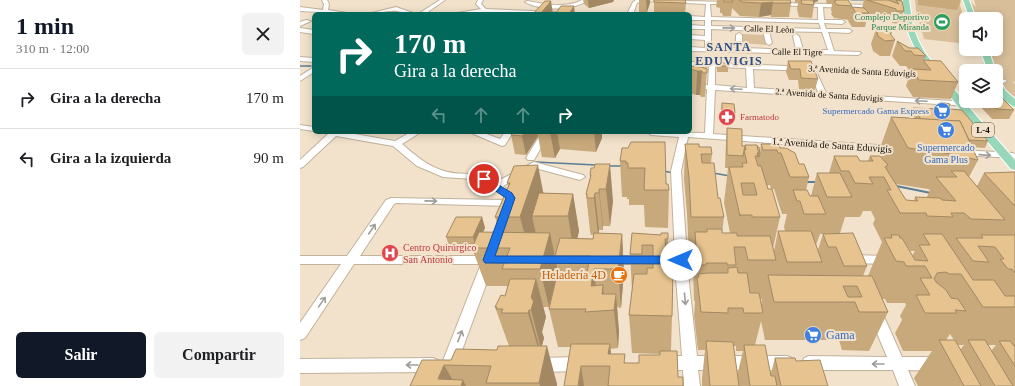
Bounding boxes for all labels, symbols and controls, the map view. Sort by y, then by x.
place label: Complejo Deportivo Parque Miranda [855,12,929,32]
sports icon: Complejo Deportivo Parque Miranda [932,12,952,32]
map controls [959,12,1003,108]
button: sound [959,12,1003,56]
text: 1 min [16,13,74,39]
button: close [242,13,284,55]
street label: Calle El Leòn [744,23,795,35]
one-way arrow [722,24,735,32]
icon: right [328,28,380,80]
text: 170 m [394,28,466,59]
district label: SANTA EDUVIGIS [695,40,763,68]
text: 310 m · 12:00 [16,41,89,56]
street label: Calle El Tigre [772,47,822,57]
text: Gira a la derecha [394,61,516,81]
street label: 3.ª Avenida de Santa Eduvigis [808,63,917,79]
button: layers [959,64,1003,108]
one-way arrow [730,85,743,92]
street label: 2.ª Avenida de Santa Eduvigis [775,86,884,104]
icon: right [16,88,38,110]
text: Gira a la derecha [50,90,161,106]
text: 170 m [246,90,284,106]
one-way arrow [915,97,928,104]
supermarket icon: Supermercado Gama Express [932,101,952,121]
icon: left [428,104,450,126]
icon: ahead [470,104,492,126]
icon: ahead [512,104,534,126]
icon: right [554,104,576,126]
place label: Supermercado Gama Express [823,106,929,116]
pharmacy icon: Farmatodo [717,107,737,127]
place label: Farmatodo [740,112,779,122]
supermarket icon: Supermercado Gama Plus [936,120,956,140]
road number: L-4 [972,123,994,137]
street label: 1.ª Avenida de Santa Eduvigis [772,135,892,155]
place label: Supermercado Gama Plus [917,142,975,165]
icon: left [16,148,38,170]
text: Gira a la izquierda [50,150,171,166]
text: 90 m [254,150,284,166]
one-way arrow [978,151,991,158]
pin [467,162,501,196]
icon: arrive [473,168,495,190]
one-way arrow [424,197,437,205]
one-way arrow [368,224,376,235]
position arrow [660,239,702,281]
place label: Centro Quirúrgico San Antonio [403,242,476,265]
hospital icon: Centro Quirúrgico San Antonio [380,243,400,263]
cafe icon: Heladería 4D [609,265,629,285]
place label: Heladería 4D [542,268,606,282]
one-way arrow [681,292,688,305]
one-way arrow [318,297,326,308]
supermarket icon: Gama [803,325,823,345]
place label: Gama [826,328,855,342]
one-way arrow [457,331,465,343]
button: Salir [16,332,146,378]
button: Compartir [154,332,284,378]
one-way arrow [872,360,885,367]
one-way arrow [406,361,419,369]

